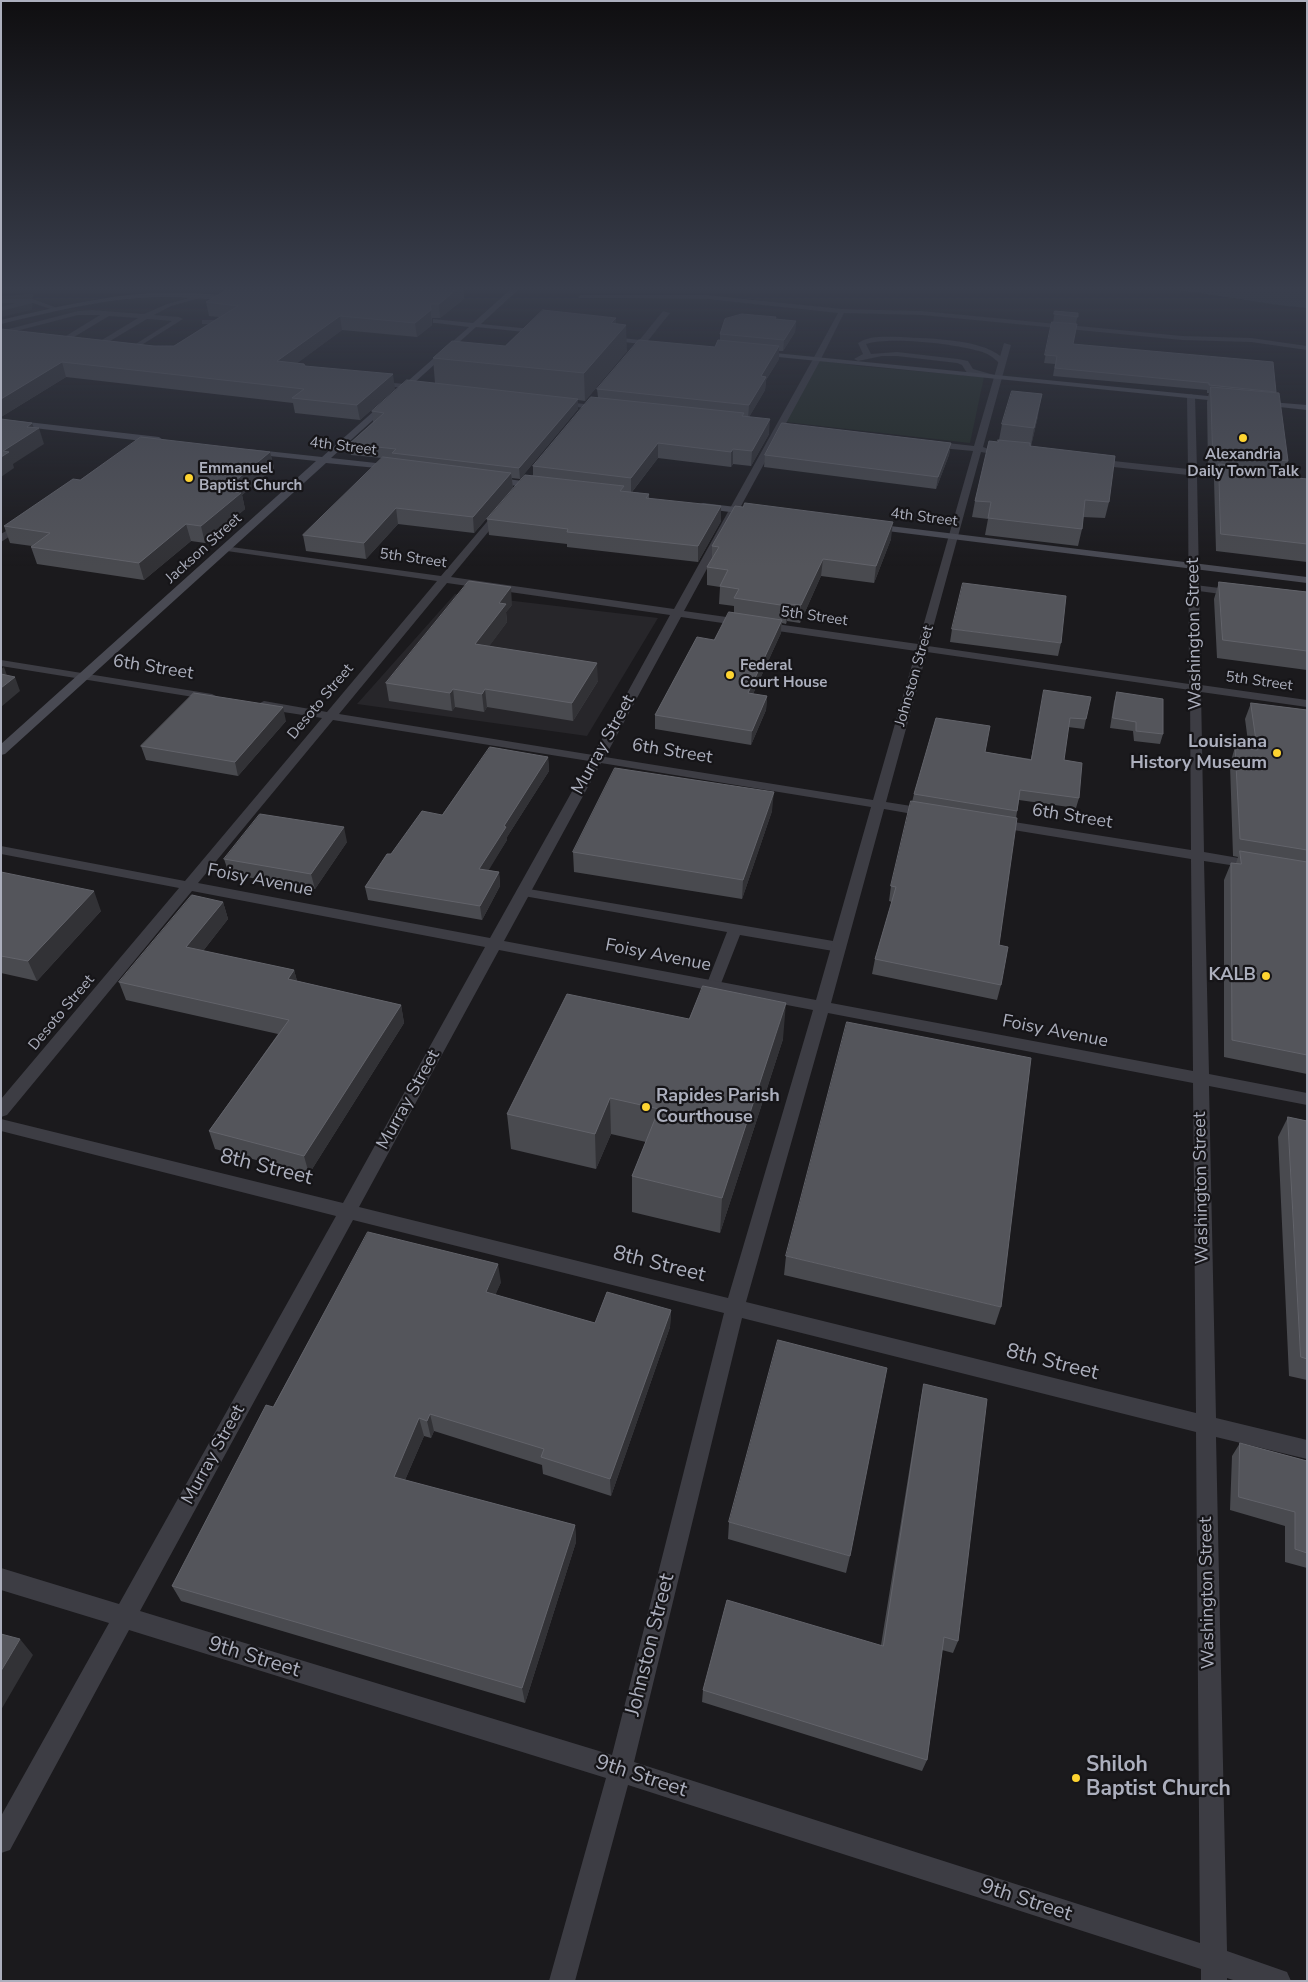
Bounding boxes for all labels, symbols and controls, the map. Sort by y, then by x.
marker: Alexandria Daily Town Talk [1237,432,1249,444]
street label: 4th Street [308,434,378,460]
place label: Alexandria Daily Town Talk [1187,446,1299,481]
place label: Emmanuel Baptist Church [199,460,302,495]
marker: Emmanuel Baptist Church [183,472,195,484]
street label: 4th Street [889,505,959,531]
street label: Jackson Street [162,510,246,588]
street label: 5th Street [378,545,448,573]
street label: Washington Street [1183,558,1207,710]
street label: 5th Street [779,603,849,631]
street label: Johnston Street [892,623,938,729]
street label: 6th Street [111,651,195,685]
place label: Federal Court House [740,657,827,692]
street label: Desoto Street [284,661,358,743]
street label: 5th Street [1224,668,1294,696]
marker: Federal Court House [724,669,736,681]
street label: Murray Street [568,691,640,799]
place label: Louisiana History Museum [1130,732,1267,774]
street label: 6th Street [630,735,714,769]
marker: Louisiana History Museum [1271,747,1283,759]
street label: 6th Street [1030,800,1114,834]
street label: Foisy Avenue [205,860,315,902]
street label: Foisy Avenue [603,935,713,977]
place label: KALB [1209,965,1256,987]
marker: KALB [1260,970,1272,982]
street label: Desoto Street [25,972,99,1054]
street label: Foisy Avenue [1000,1011,1110,1053]
street label: Murray Street [373,1046,445,1154]
place label: Rapides Parish Courthouse [656,1086,780,1128]
marker: Rapides Parish Courthouse [640,1101,652,1113]
street label: Washington Street [1190,1112,1214,1264]
street label: 8th Street [217,1144,315,1192]
street label: 8th Street [610,1241,708,1289]
street label: 8th Street [1003,1339,1101,1387]
street label: Murray Street [178,1401,250,1509]
street label: Washington Street [1196,1517,1220,1669]
street label: Johnston Street [621,1571,681,1719]
street label: 9th Street [205,1632,303,1684]
street label: 9th Street [592,1750,690,1804]
place label: Shiloh Baptist Church [1086,1753,1231,1803]
marker: Shiloh Baptist Church [1070,1772,1082,1784]
street label: 9th Street [977,1874,1075,1928]

